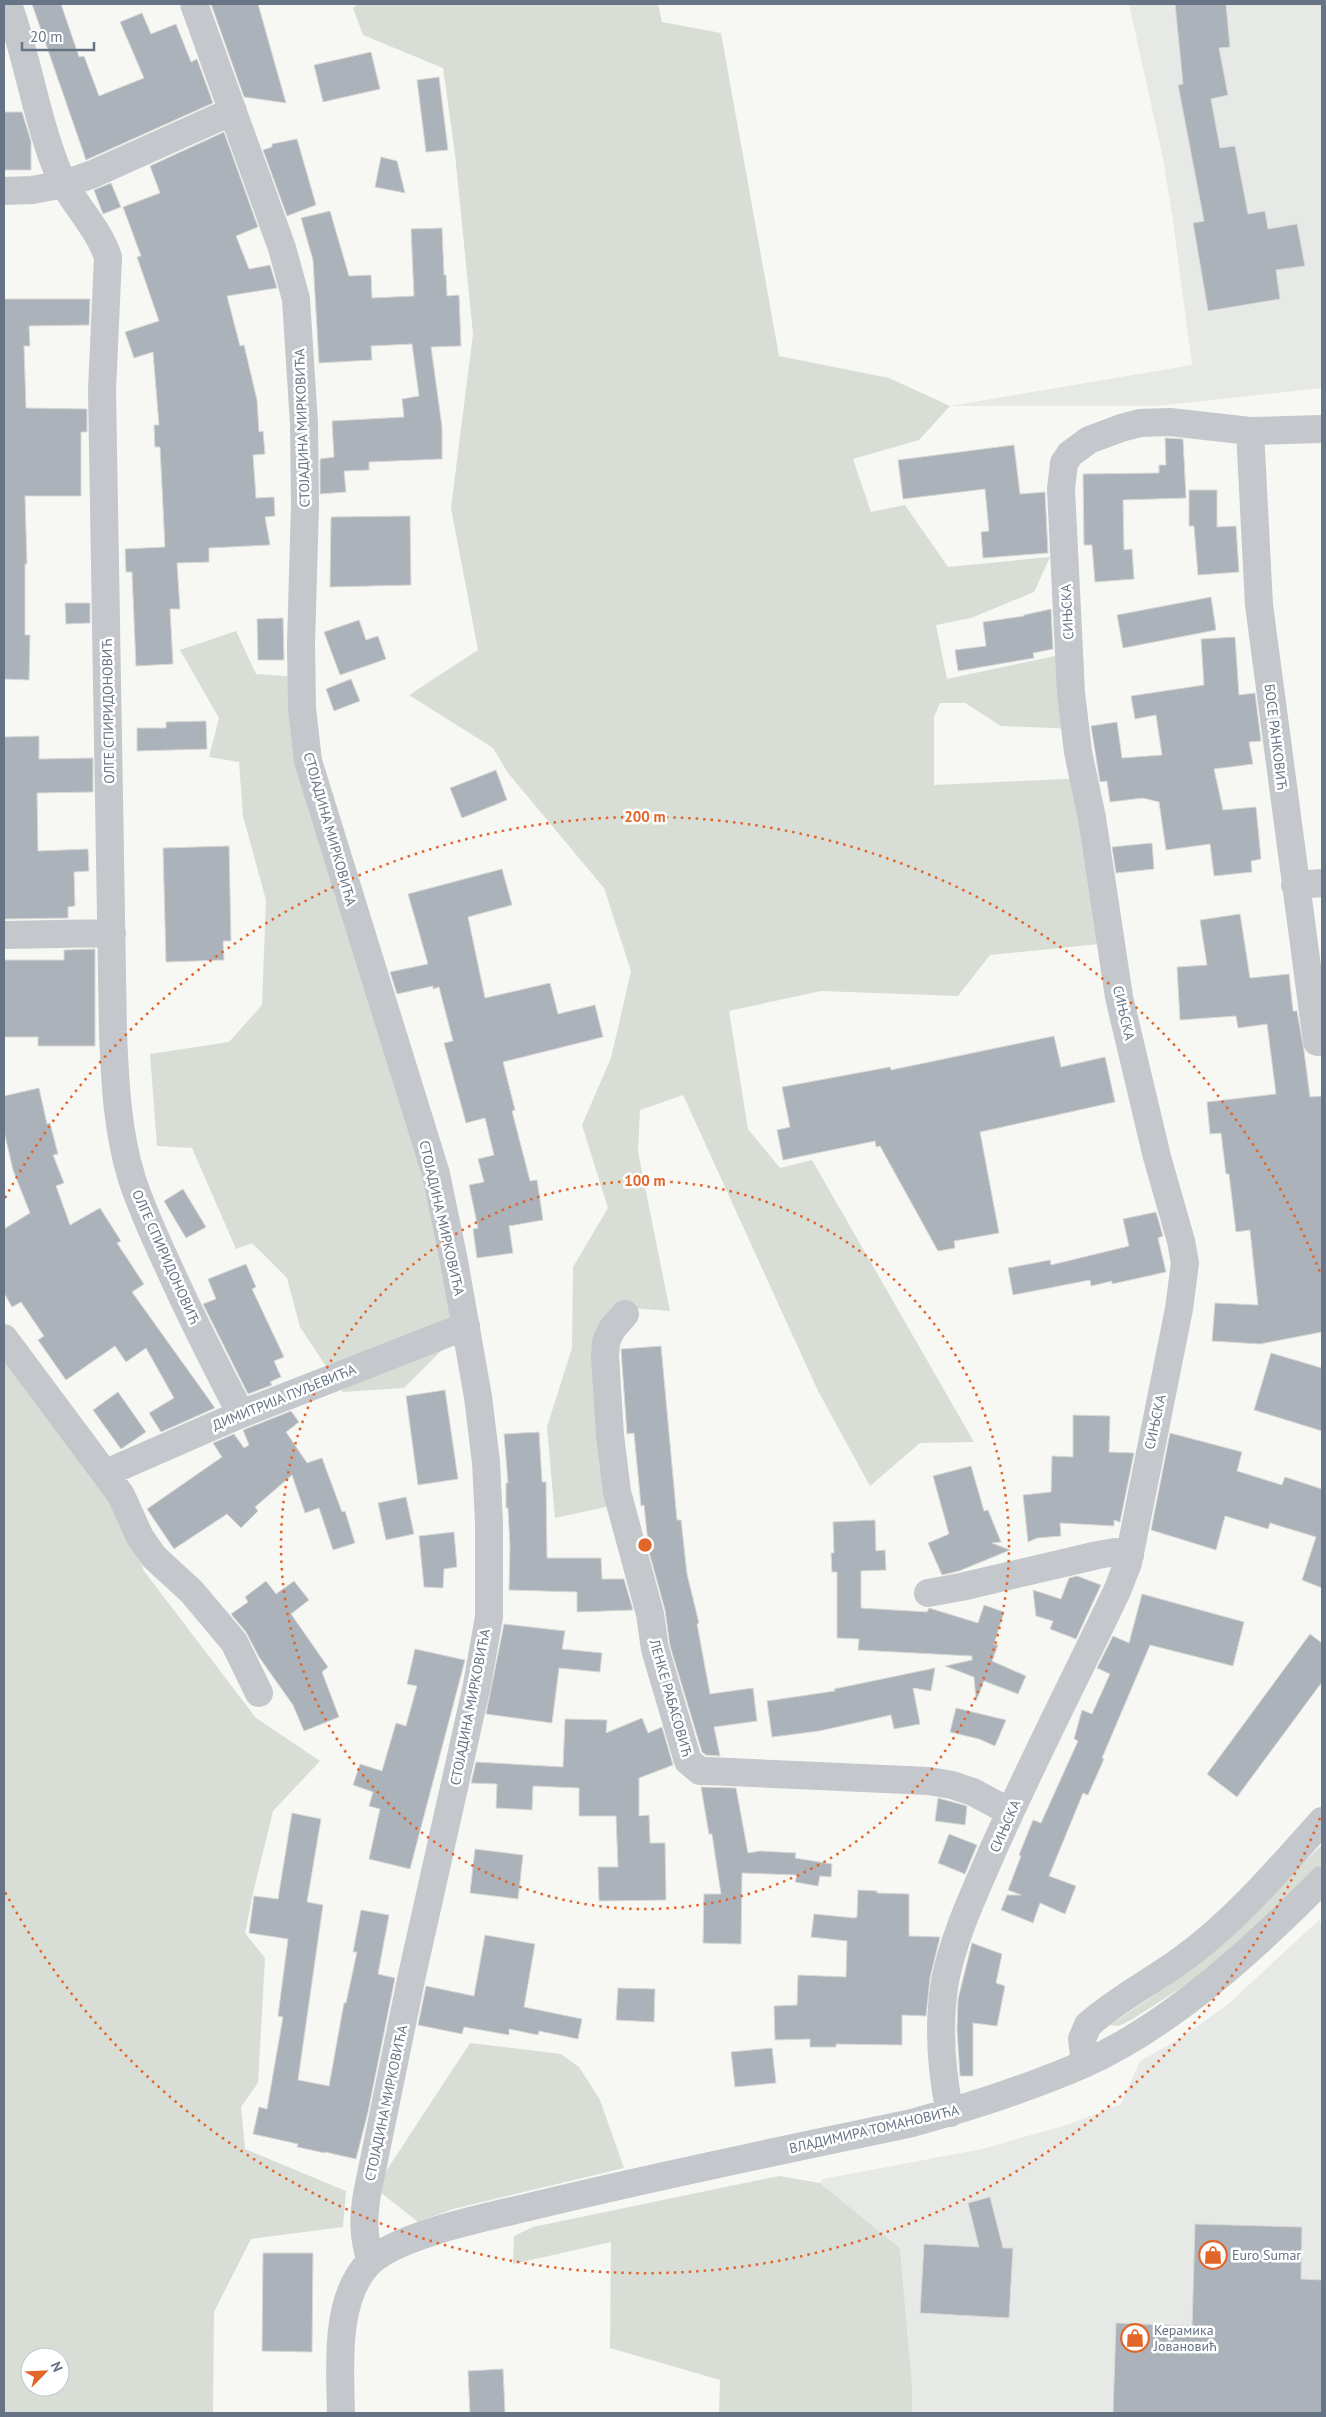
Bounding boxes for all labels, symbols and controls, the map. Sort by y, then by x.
scale bar [22,20,95,52]
text: 20 m [30,27,63,46]
street label: СТОЈАДИНА МИРКОВИЋА [290,347,314,508]
street label: СИЊСКА [1057,583,1077,640]
street label: ОЛГЕ СПИРИДОНОВИЋ [98,638,118,784]
street label: БОСЕ РАНКОВИЋ [1261,683,1291,791]
street label: СТОЈАДИНА МИРКОВИЋА [299,750,361,909]
text: 200 m [624,807,666,826]
street label: СИЊСКА [1109,984,1139,1043]
street label: СТОЈАДИНА МИРКОВИЋА [415,1139,469,1298]
text: 100 m [624,1171,666,1190]
street label: ОЛГЕ СПИРИДОНОВИЋ [128,1187,204,1327]
street label: ДИМИТРИЈА ПУЉЕВИЋА [209,1360,359,1434]
street label: СИЊСКА [1140,1392,1170,1451]
centre of rings [636,1536,654,1554]
street label: СТОЈАДИНА МИРКОВИЋА [446,1626,494,1787]
street label: ЛЕНКЕ РАБАСОВИЋ [645,1636,696,1759]
street label: СИЊСКА [985,1796,1025,1855]
street label: СТОЈАДИНА МИРКОВИЋА [361,2023,412,2183]
street label: ВЛАДИМИРА ТОМАНОВИЋА [787,2101,961,2157]
shop icon: Euro Sumar [1198,2240,1228,2270]
place label: Euro Sumar [1232,2246,1301,2264]
place label: Керамика Јовановић [1153,2321,1217,2355]
shop icon: Керамика Јовановић [1120,2323,1150,2353]
north arrow [20,2347,70,2397]
text: N [47,2359,67,2375]

